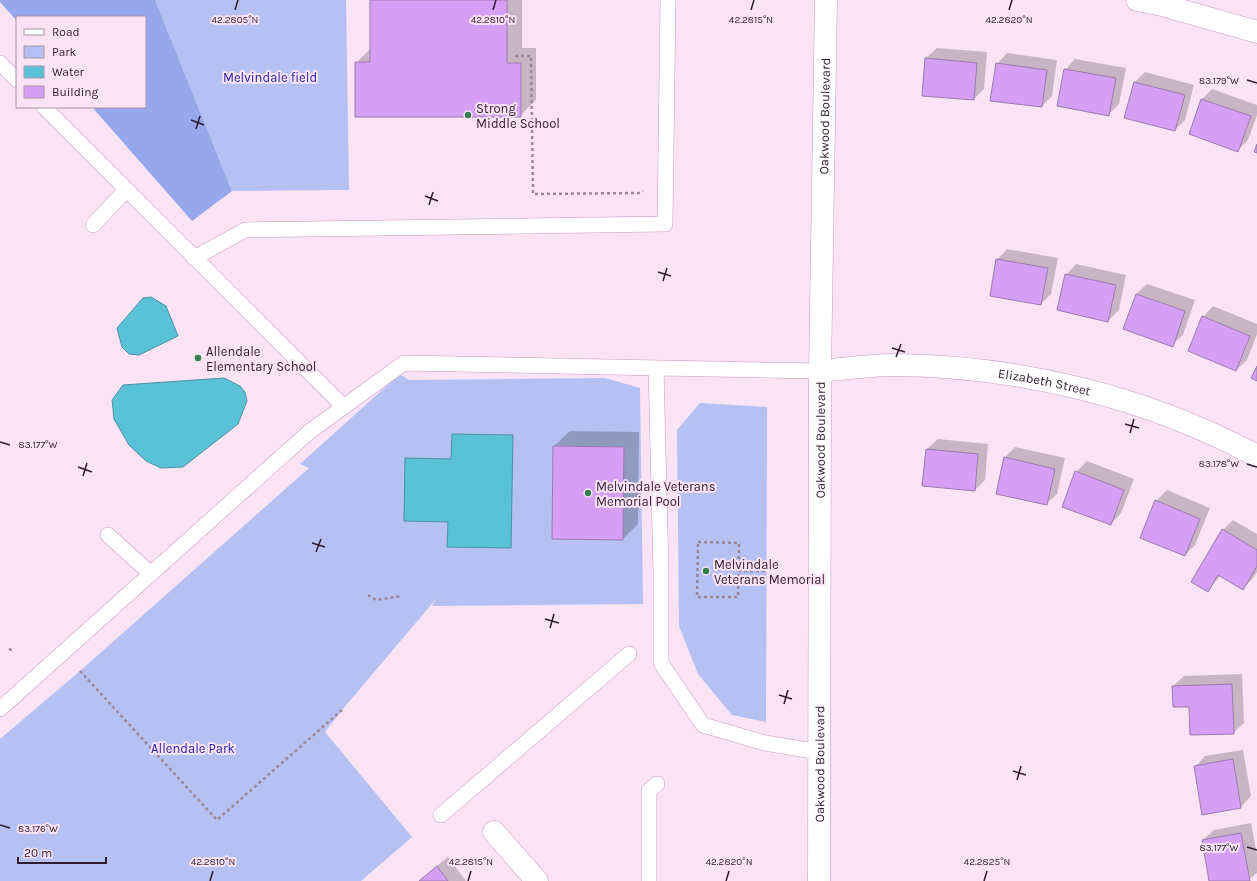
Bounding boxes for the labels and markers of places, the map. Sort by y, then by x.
place label: Strong Middle School [476,101,560,131]
marker: Strong Middle School [463,110,473,120]
place label: Allendale Elementary School [206,344,316,374]
marker: Allendale Elementary School [193,353,203,363]
place label: Melvindale Veterans Memorial Pool [596,479,716,509]
marker: Melvindale Veterans Memorial Pool [583,488,593,498]
place label: Melvindale Veterans Memorial [714,557,825,587]
marker: Melvindale Veterans Memorial [701,566,711,576]

